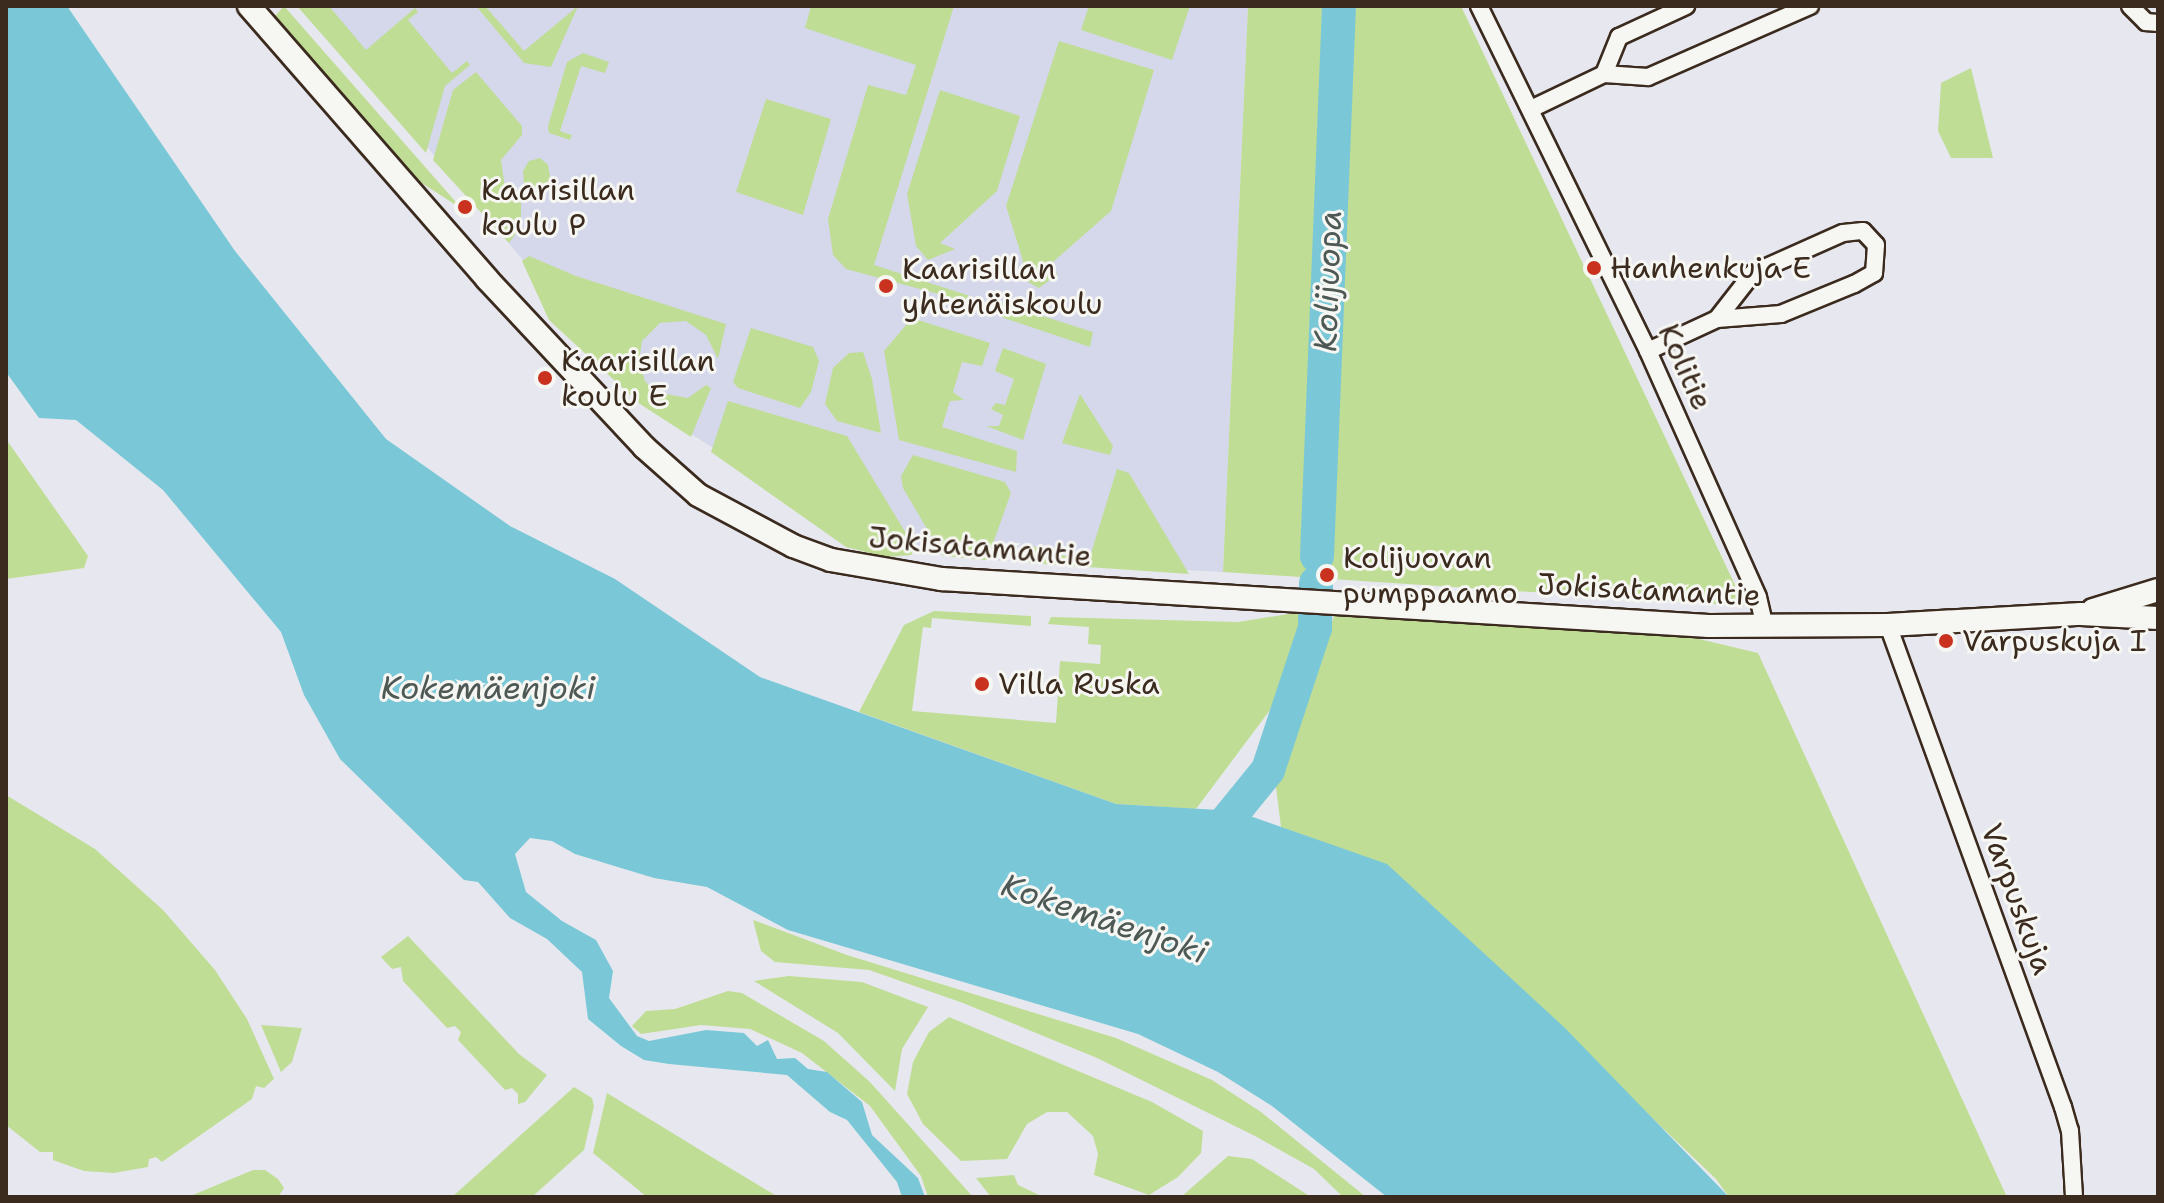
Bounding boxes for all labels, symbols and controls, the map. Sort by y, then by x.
place label: Kaarisillan koulu P [481,172,635,242]
marker: Kaarisillan koulu P [456,198,474,216]
water label: Kolijuopa [1306,209,1350,353]
place label: Hanhenkuja E [1610,250,1811,286]
place label: Kaarisillan yhtenäiskoulu [902,251,1103,322]
marker: Hanhenkuja E [1585,259,1603,277]
marker: Kaarisillan yhtenäiskoulu [877,277,895,295]
street label: Kolitie [1650,318,1720,416]
place label: Kaarisillan koulu E [561,343,715,414]
marker: Kaarisillan koulu E [536,369,554,387]
street label: Jokisatamantie [867,519,1093,575]
place label: Kolijuovan pumppaamo [1343,540,1518,610]
marker: Kolijuovan pumppaamo [1318,566,1336,584]
street label: Jokisatamantie [1536,566,1762,614]
place label: Varpuskuja I [1962,623,2147,659]
marker: Varpuskuja I [1937,632,1955,650]
place label: Villa Ruska [998,666,1160,702]
water label: Kokemäenjoki [381,669,595,707]
marker: Villa Ruska [973,675,991,693]
street label: Varpuskuja [1973,819,2061,979]
water label: Kokemäenjoki [996,866,1212,972]

